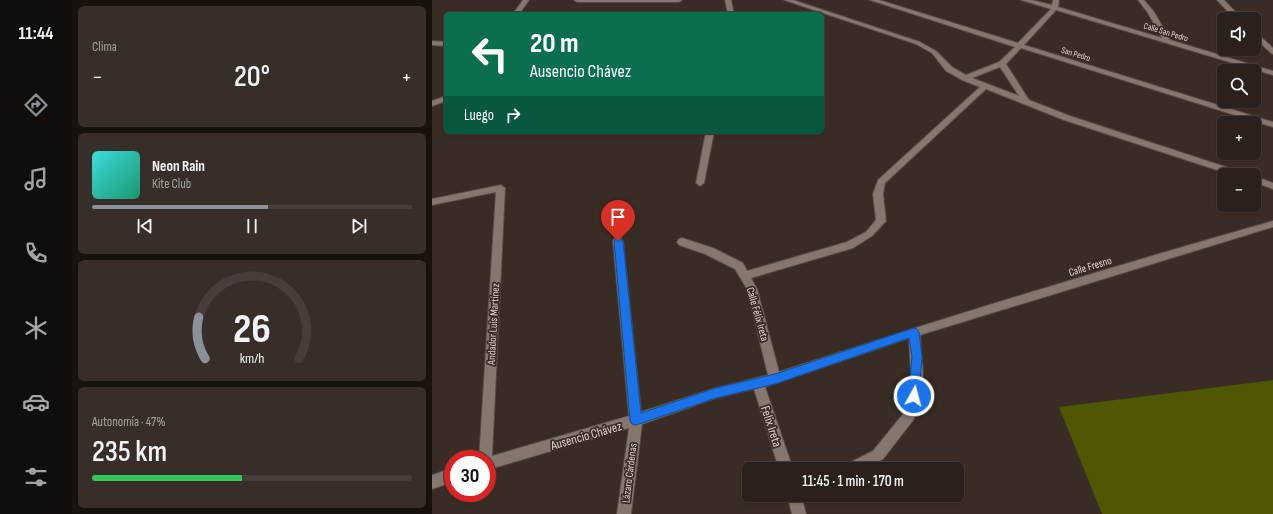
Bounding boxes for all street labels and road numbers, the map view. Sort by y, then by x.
street label: Calle San Pedro [1142,20,1190,45]
street label: San Pedro [1060,45,1092,64]
street label: Calle Fresno [1067,254,1114,279]
street label: Andador Luis Martínez [485,283,502,366]
street label: Calle Félix Ireta [744,286,771,343]
street label: Felix Ireta [757,404,785,449]
street label: Ausencio Chávez [548,418,624,454]
street label: Lázaro Cárdenas [619,442,640,504]

